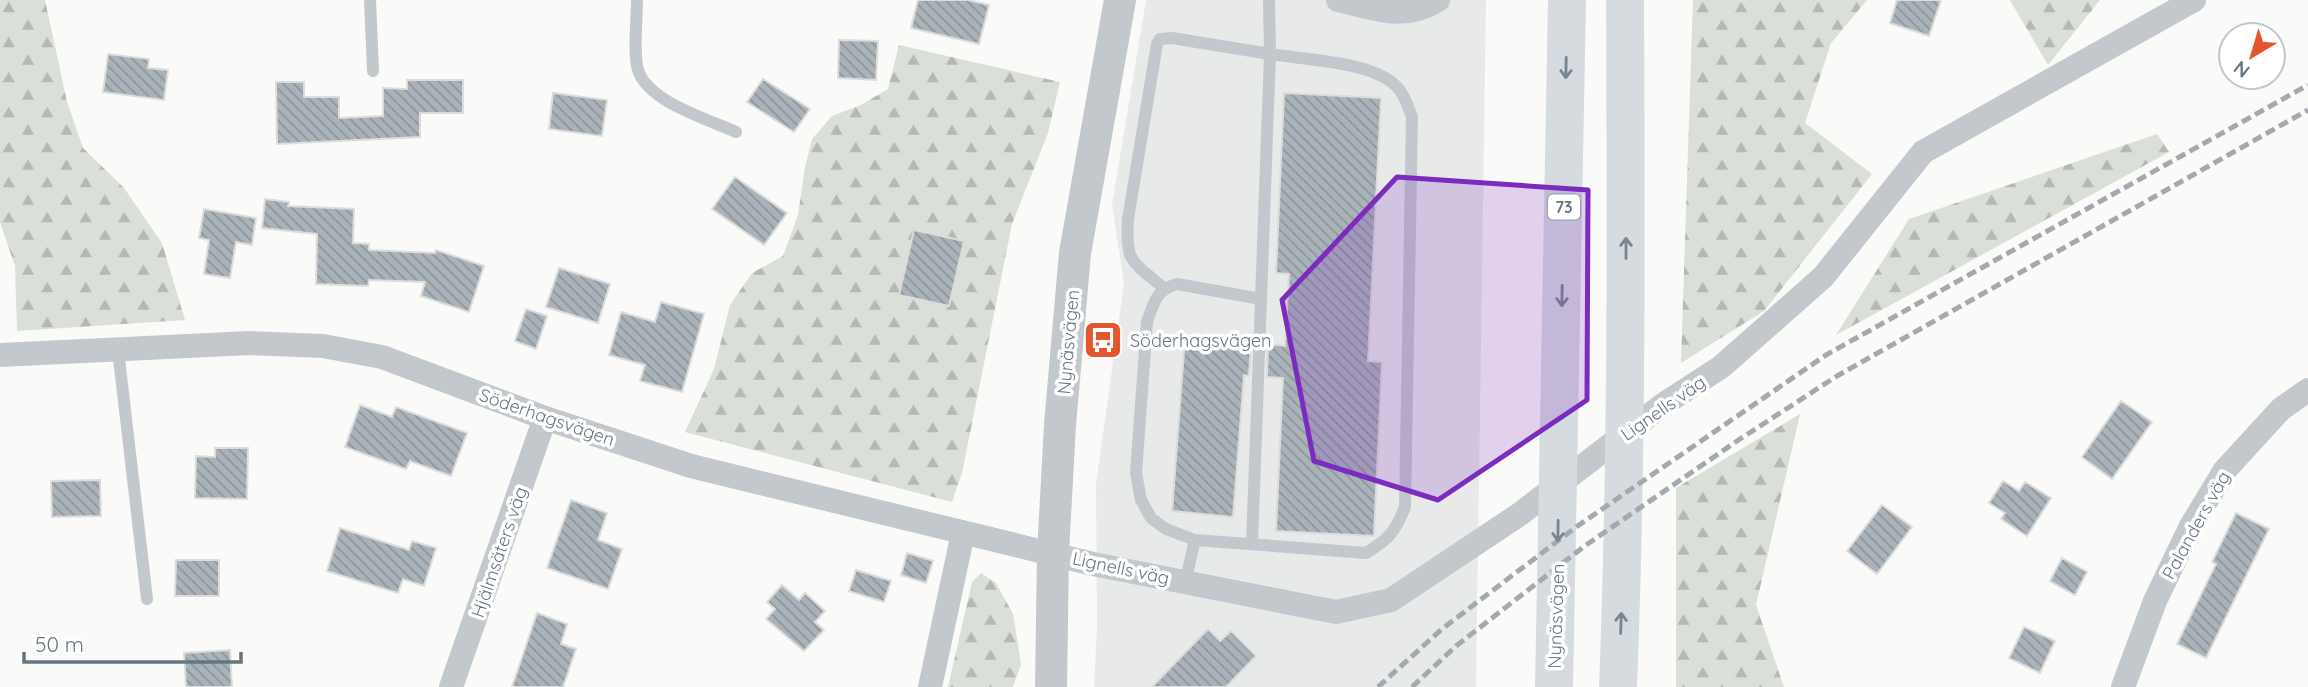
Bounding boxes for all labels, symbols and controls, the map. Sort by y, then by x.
north arrow [2217,21,2287,91]
one-way arrow [1559,56,1573,79]
text: N [2229,56,2254,83]
road number: 73 [1548,195,1580,220]
one-way arrow [1619,237,1633,260]
one-way arrow [1555,284,1569,307]
street label: Nynäsvägen [1052,289,1084,395]
bus stop icon: Söderhagsvägen [1082,319,1124,361]
place label: Söderhagsvägen [1130,329,1271,352]
street label: Lignells väg [1616,370,1710,446]
street label: Söderhagsvägen [476,383,618,451]
street label: Palanders väg [2157,467,2235,583]
street label: Hjälmsäters väg [466,484,532,620]
one-way arrow [1551,519,1565,542]
street label: Lignells väg [1070,547,1172,589]
street label: Nynäsvägen [1543,563,1569,669]
one-way arrow [1614,612,1627,635]
scale bar [24,620,242,664]
text: 50 m [35,631,84,657]

